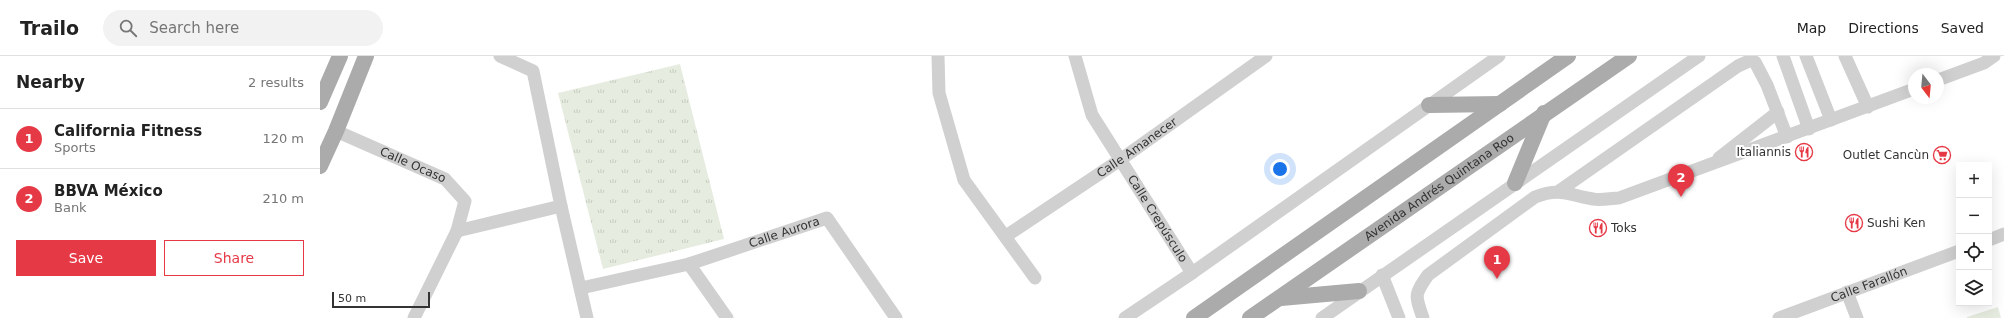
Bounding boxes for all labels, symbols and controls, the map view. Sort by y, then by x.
search box [103,10,383,46]
text: Trailo [20,17,79,39]
icon: search [117,17,139,39]
text: Search here [149,19,239,37]
text: Map [1797,20,1826,36]
text: Directions [1848,20,1919,36]
text: Saved [1941,20,1984,36]
north arrow [1908,68,1944,104]
text: Nearby [16,72,85,92]
text: 2 results [248,75,304,90]
street label: Calle Amanecer [1094,115,1180,180]
text: California Fitness [54,122,202,140]
text: 1 [24,131,34,146]
text: 120 m [262,131,304,146]
street label: Avenida Andrés Quintana Roo [1362,131,1517,244]
text: Sports [54,140,96,155]
restaurant icon: Italiannis [1794,142,1814,162]
street label: Calle Ocaso [378,144,448,186]
place label: Italiannis [1737,145,1791,159]
supermarket icon: Outlet Cancùn [1932,145,1952,165]
place label: Outlet Cancùn [1843,148,1929,162]
your location [1270,159,1290,179]
map controls [1956,162,1992,306]
button: + [1956,162,1992,198]
pin: 2 [1668,164,1694,197]
street label: Calle Crepúsculo [1125,172,1190,265]
text: BBVA México [54,182,163,200]
text: 2 [24,191,34,206]
text: 210 m [262,191,304,206]
button: − [1956,198,1992,234]
text: Bank [54,200,87,215]
restaurant icon: Sushi Ken [1844,213,1864,233]
street label: Calle Aurora [747,214,821,251]
place label: Sushi Ken [1867,216,1926,230]
restaurant icon: Toks [1588,218,1608,238]
place label: Toks [1610,221,1637,235]
button: locate [1956,234,1992,270]
button: Save [16,240,156,276]
button: Share [164,240,304,276]
pin: 1 [1484,246,1510,279]
street label: Calle Farallón [1829,264,1909,305]
button: layers [1956,270,1992,306]
scale bar [332,290,430,309]
text: 50 m [338,292,366,305]

